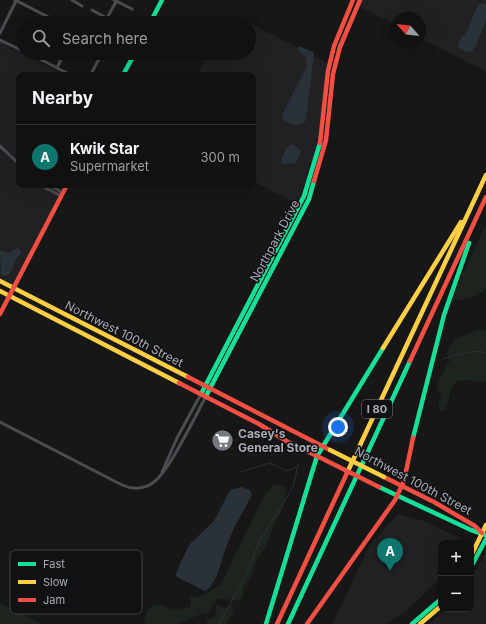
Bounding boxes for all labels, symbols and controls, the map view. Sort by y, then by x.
north arrow [390,12,426,48]
search box [16,16,256,60]
icon: search [30,27,52,49]
text: Search here [62,29,148,48]
text: Nearby [32,88,93,108]
text: Kwik Star [70,139,139,158]
text: A [40,149,50,165]
text: 300 m [201,149,240,165]
text: Supermarket [70,158,149,174]
street label: Northpark Drive [247,197,302,284]
street label: Northwest 100th Street [63,297,186,370]
road number: I 80 [362,400,392,418]
your location [328,417,348,437]
place label: Casey's General Store [238,426,318,455]
supermarket icon: Casey's General Store [209,428,235,454]
street label: Northwest 100th Street [352,443,474,518]
pin: A [377,538,403,571]
map controls [438,540,474,612]
button: + [438,540,474,576]
legend [10,550,142,614]
text: Fast [43,557,65,571]
text: Slow [43,575,68,589]
button: − [438,576,474,612]
text: Jam [43,593,65,607]

